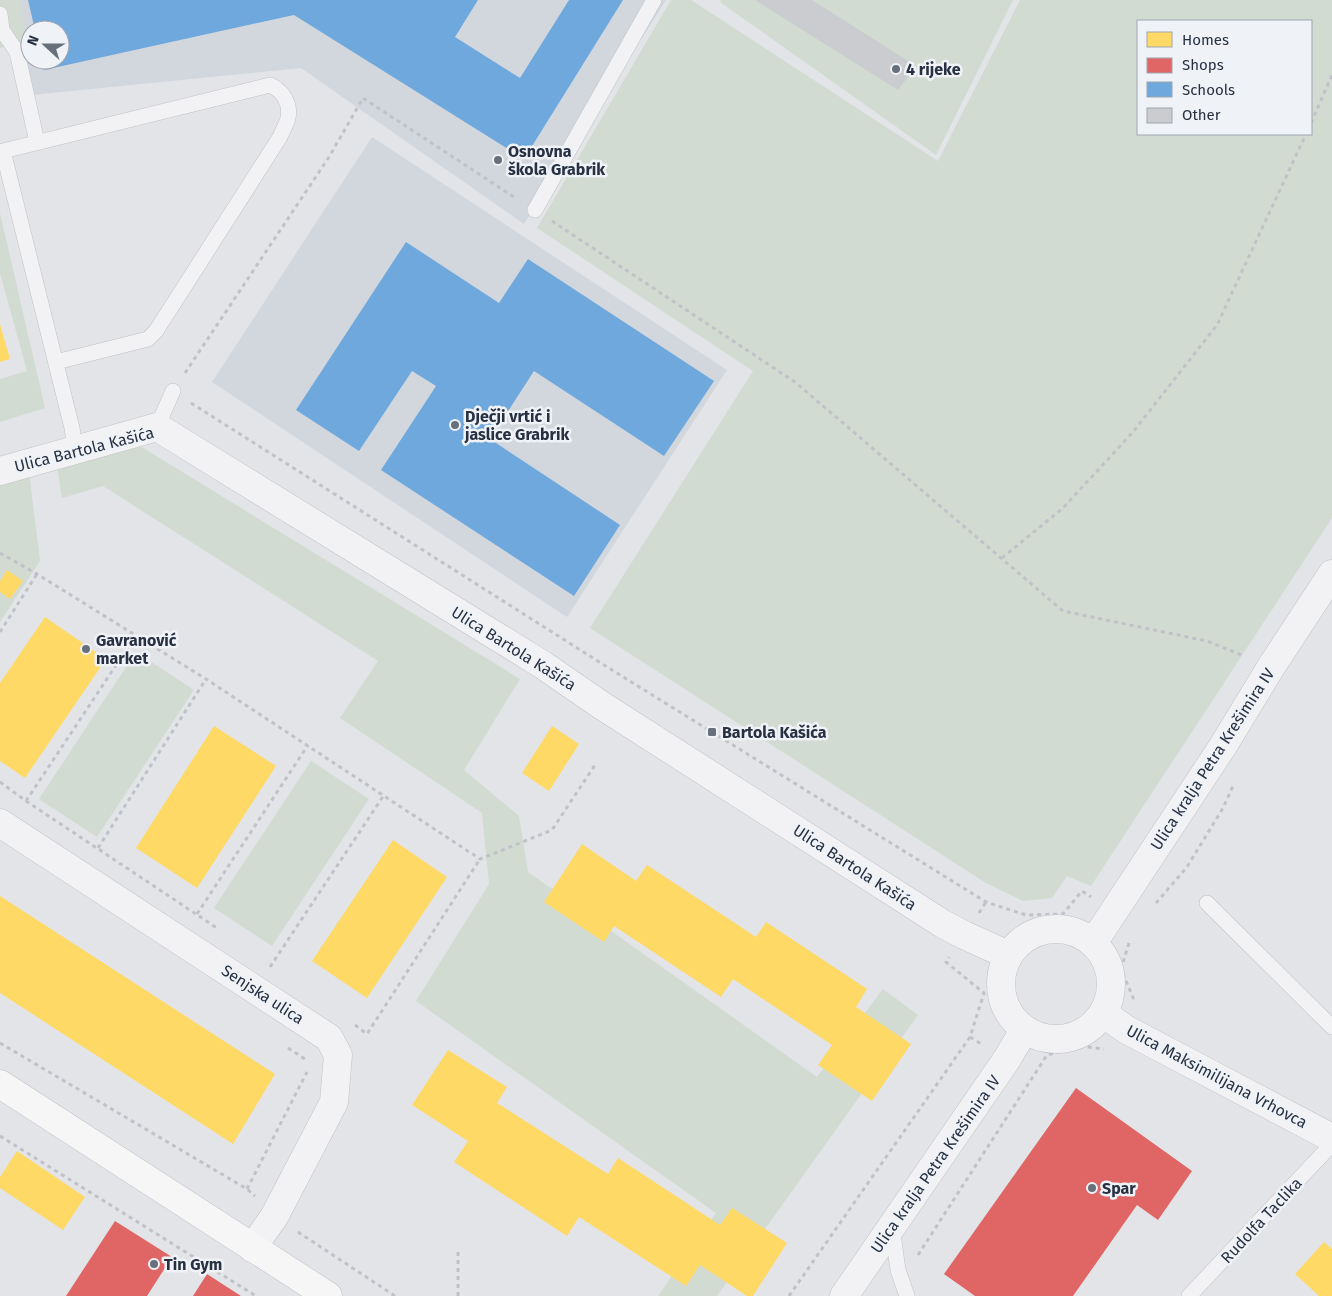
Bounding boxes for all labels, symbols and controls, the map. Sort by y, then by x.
north arrow [20,20,70,70]
legend [1137,20,1312,135]
text: Homes [1182,31,1229,49]
text: N [24,33,43,48]
text: Shops [1182,56,1224,74]
place label: 4 rijeke [906,60,961,79]
marker: 4 rijeke [890,63,902,75]
text: Schools [1182,81,1235,99]
text: Other [1182,106,1221,124]
place label: Osnovna škola Grabrik [508,142,605,179]
marker: Osnovna škola Grabrik [492,154,504,166]
place label: Dječji vrtić i jaslice Grabrik [464,407,569,444]
marker: Dječji vrtić i jaslice Grabrik [449,419,461,431]
street label: Ulica Bartola Kašića [12,423,156,476]
street label: Ulica Bartola Kašića [448,602,580,694]
place label: Gavranović market [96,631,177,668]
marker: Gavranović market [80,643,92,655]
street label: Ulica kralja Petra Krešimira IV [1147,665,1278,854]
place label: Bartola Kašića [722,723,827,742]
marker: Bartola Kašića [706,726,718,738]
street label: Ulica Bartola Kašića [789,820,920,914]
street label: Senjska ulica [218,961,307,1028]
street label: Ulica Maksimilijana Vrhovca [1123,1021,1310,1132]
street label: Ulica kralja Petra Krešimira IV [867,1072,1004,1257]
street label: Rudolfa Taclika [1217,1174,1306,1267]
place label: Spar [1102,1179,1136,1198]
marker: Spar [1086,1182,1098,1194]
place label: Tin Gym [164,1255,222,1274]
marker: Tin Gym [148,1258,160,1270]

